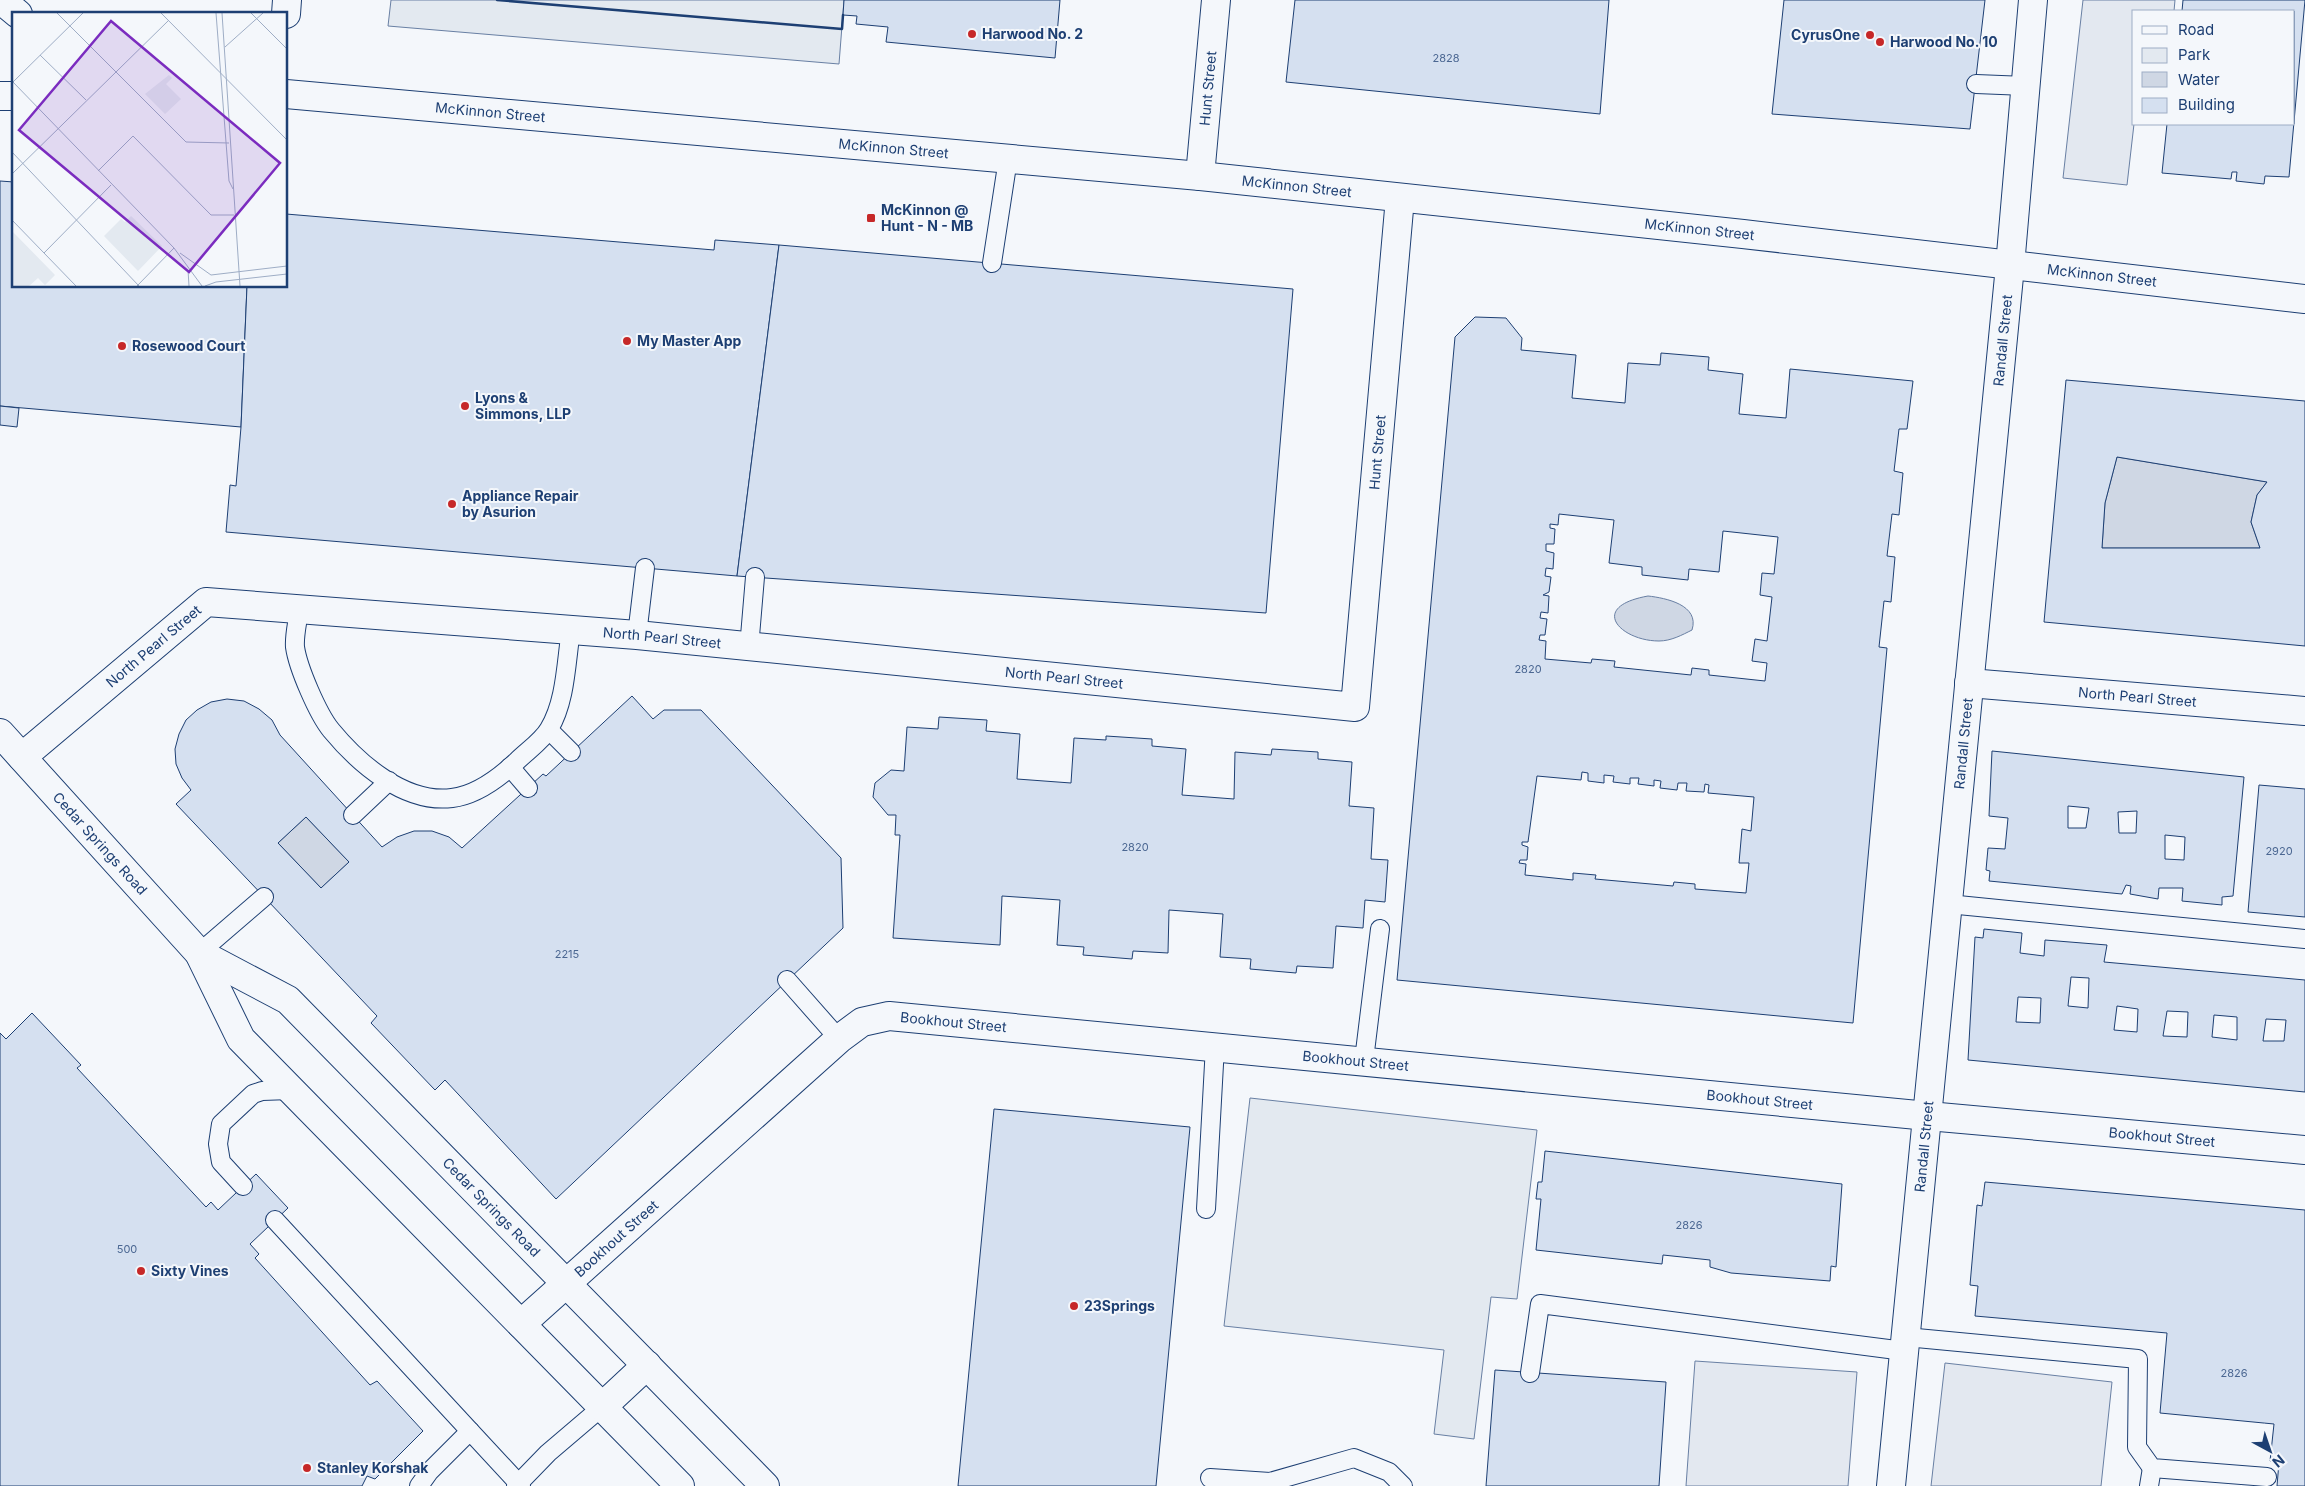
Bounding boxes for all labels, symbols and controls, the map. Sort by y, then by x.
legend [2132,10,2295,125]
inset map [12,12,288,288]
text: Road [2178,20,2214,39]
place label: Harwood No. 2 [982,25,1083,42]
place label: CyrusOne [1791,26,1860,43]
marker: Harwood No. 2 [966,28,978,40]
marker: CyrusOne [1864,29,1876,41]
place label: Harwood No. 10 [1890,33,1998,50]
marker: Harwood No. 10 [1874,36,1886,48]
text: Park [2178,45,2211,64]
street label: Hunt Street [1196,50,1219,126]
house number: 2828 [1432,51,1460,65]
text: Water [2178,70,2220,89]
text: Building [2178,95,2235,114]
street label: McKinnon Street [434,98,546,125]
street label: McKinnon Street [838,135,950,161]
street label: McKinnon Street [1241,172,1353,200]
place label: McKinnon @ Hunt - N - MB [881,201,973,234]
marker: McKinnon @ Hunt - N - MB [865,212,877,224]
street label: McKinnon Street [1644,215,1756,243]
street label: McKinnon Street [2046,260,2158,290]
street label: Randall Street [1989,293,2015,387]
place label: My Master App [637,332,742,349]
marker: My Master App [621,335,633,347]
place label: Rosewood Court [132,337,245,354]
marker: Rosewood Court [116,340,128,352]
place label: Lyons & Simmons, LLP [475,389,571,422]
marker: Lyons & Simmons, LLP [459,400,471,412]
street label: Hunt Street [1365,414,1389,491]
place label: Appliance Repair by Asurion [462,487,579,520]
marker: Appliance Repair by Asurion [446,498,458,510]
street label: North Pearl Street [102,601,204,691]
street label: North Pearl Street [602,623,722,651]
house number: 2820 [1514,662,1542,676]
street label: North Pearl Street [1004,663,1124,692]
street label: North Pearl Street [2078,683,2198,710]
street label: Randall Street [1950,697,1976,790]
street label: Cedar Springs Road [50,788,151,898]
house number: 2820 [1121,840,1149,854]
house number: 2920 [2265,844,2293,858]
house number: 2215 [555,947,580,961]
street label: Bookhout Street [900,1008,1008,1035]
street label: Bookhout Street [1302,1047,1410,1074]
street label: Bookhout Street [1706,1086,1814,1113]
street label: Randall Street [1911,1100,1937,1193]
street label: Bookhout Street [2108,1123,2216,1150]
street label: Cedar Springs Road [439,1154,544,1260]
street label: Bookhout Street [571,1196,662,1280]
house number: 2826 [1675,1218,1703,1232]
house number: 500 [117,1242,137,1256]
place label: Sixty Vines [151,1262,229,1279]
marker: Sixty Vines [135,1265,147,1277]
place label: 23Springs [1084,1297,1155,1314]
marker: 23Springs [1068,1300,1080,1312]
house number: 2826 [2220,1366,2248,1380]
north arrow [2245,1426,2295,1476]
text: N [2269,1451,2288,1471]
place label: Stanley Korshak [317,1459,429,1476]
marker: Stanley Korshak [301,1462,313,1474]

